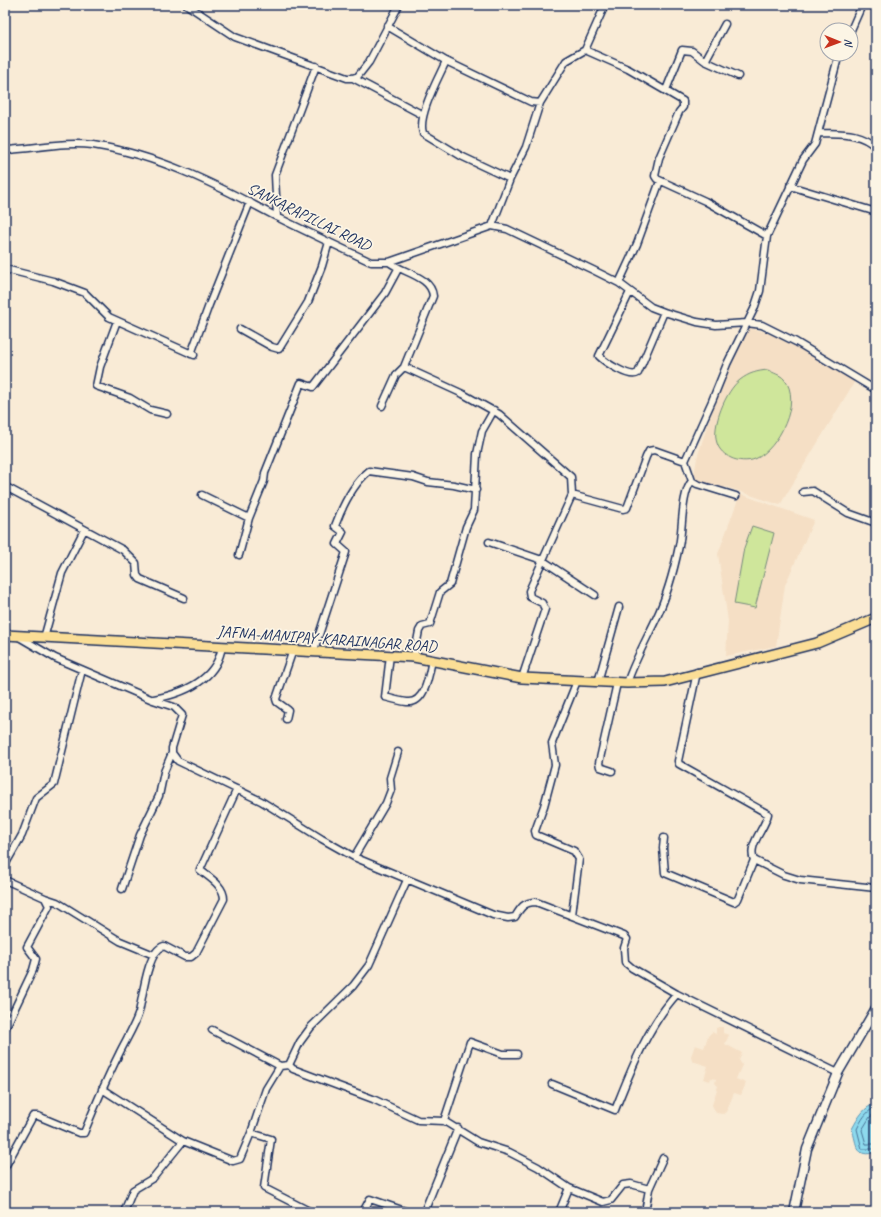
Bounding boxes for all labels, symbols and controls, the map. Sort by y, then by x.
north arrow [819,22,859,62]
text: N [842,39,856,48]
street label: SANKARAPILLAI ROAD [244,178,376,256]
street label: JAFNA-MANIPAY-KARAINAGAR ROAD [216,621,439,657]

